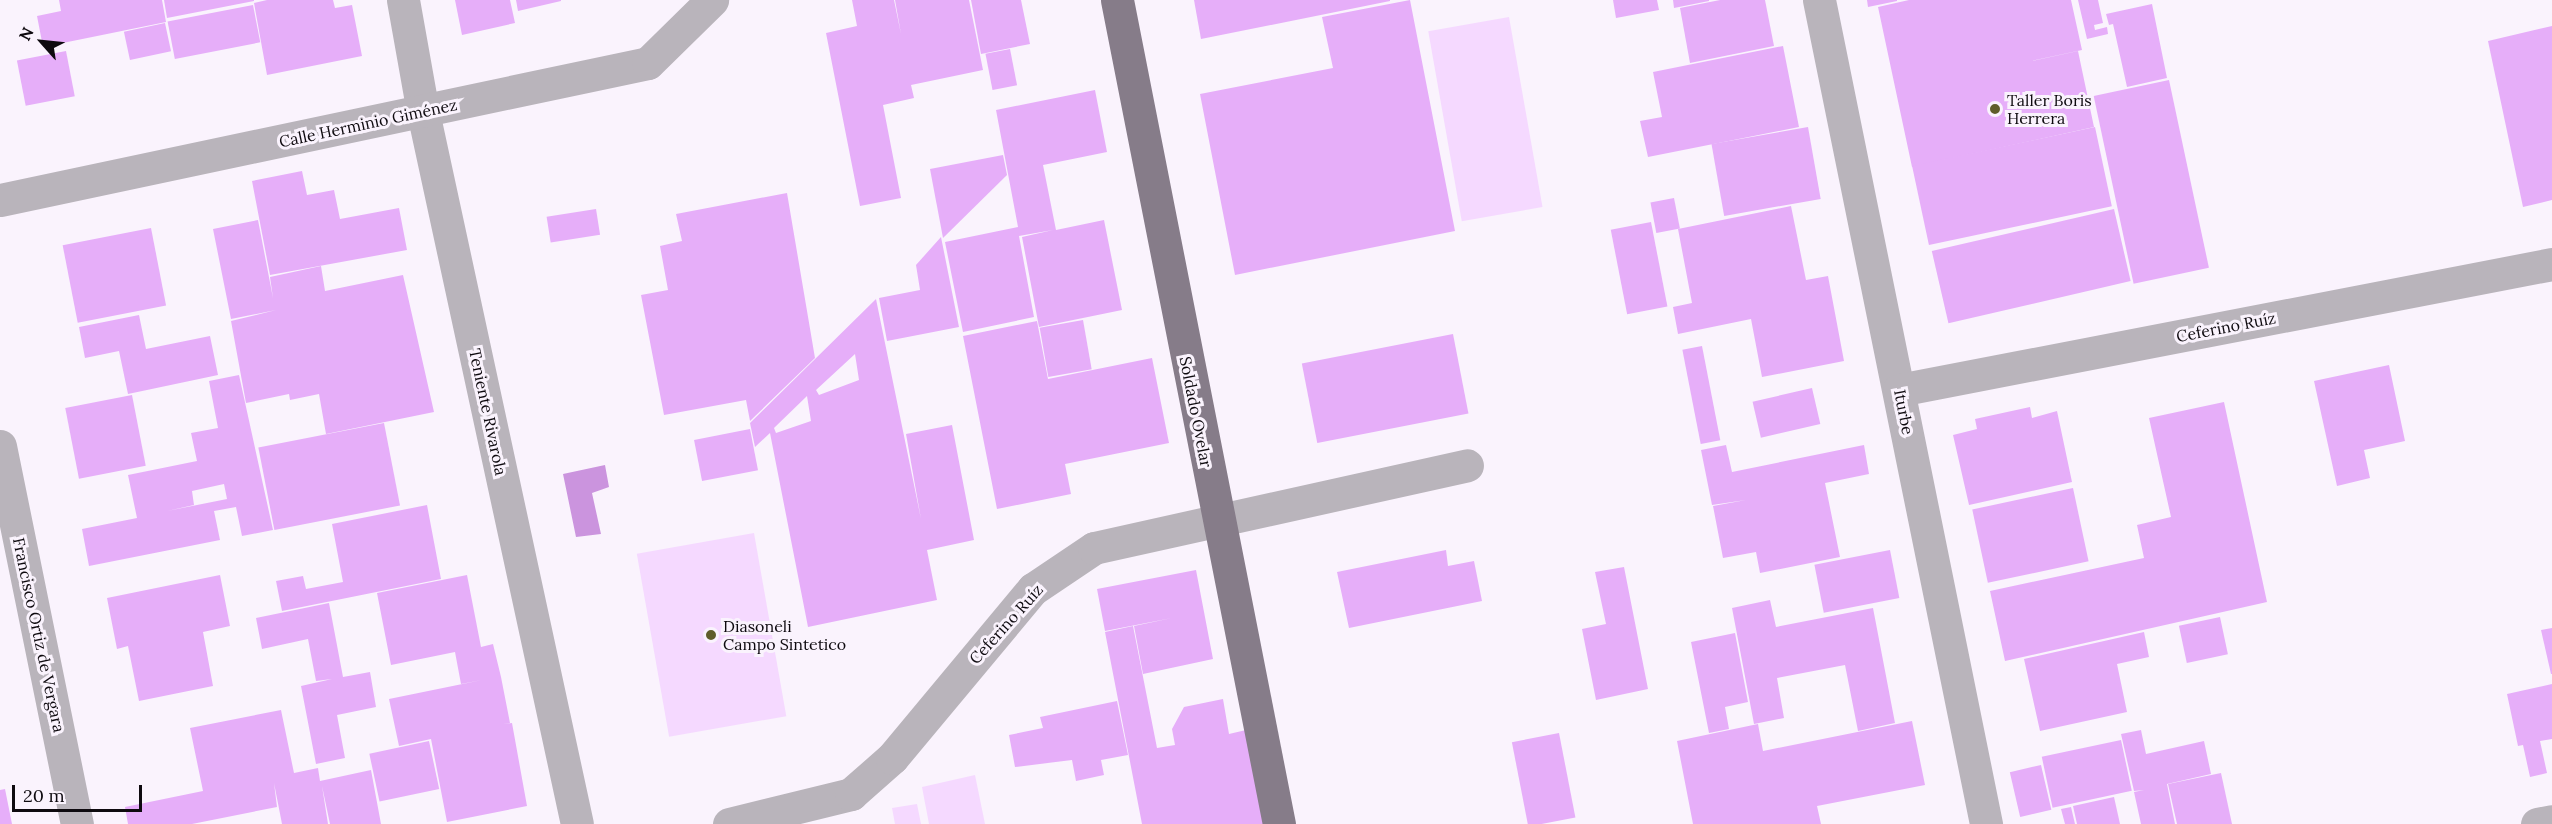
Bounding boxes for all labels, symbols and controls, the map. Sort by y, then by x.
north arrow [12,12,72,72]
text: N [14,24,38,44]
place label: Taller Boris Herrera [2007,90,2092,128]
street label: Calle Herminio Giménez [277,95,459,151]
marker: Taller Boris Herrera [1988,102,2002,116]
street label: Ceferino Ruíz [2175,308,2277,346]
street label: Teniente Rivarola [465,347,511,477]
street label: Soldado Ovelar [1176,355,1216,469]
street label: Iturbe [1890,388,1918,436]
street label: Francisco Ortiz de Vergara [9,536,69,734]
street label: Ceferino Ruíz [965,580,1047,668]
place label: Diasoneli Campo Sintetico [723,616,846,654]
marker: Diasoneli Campo Sintetico [704,628,718,642]
scale bar [15,773,146,811]
text: 20 m [23,784,65,807]

